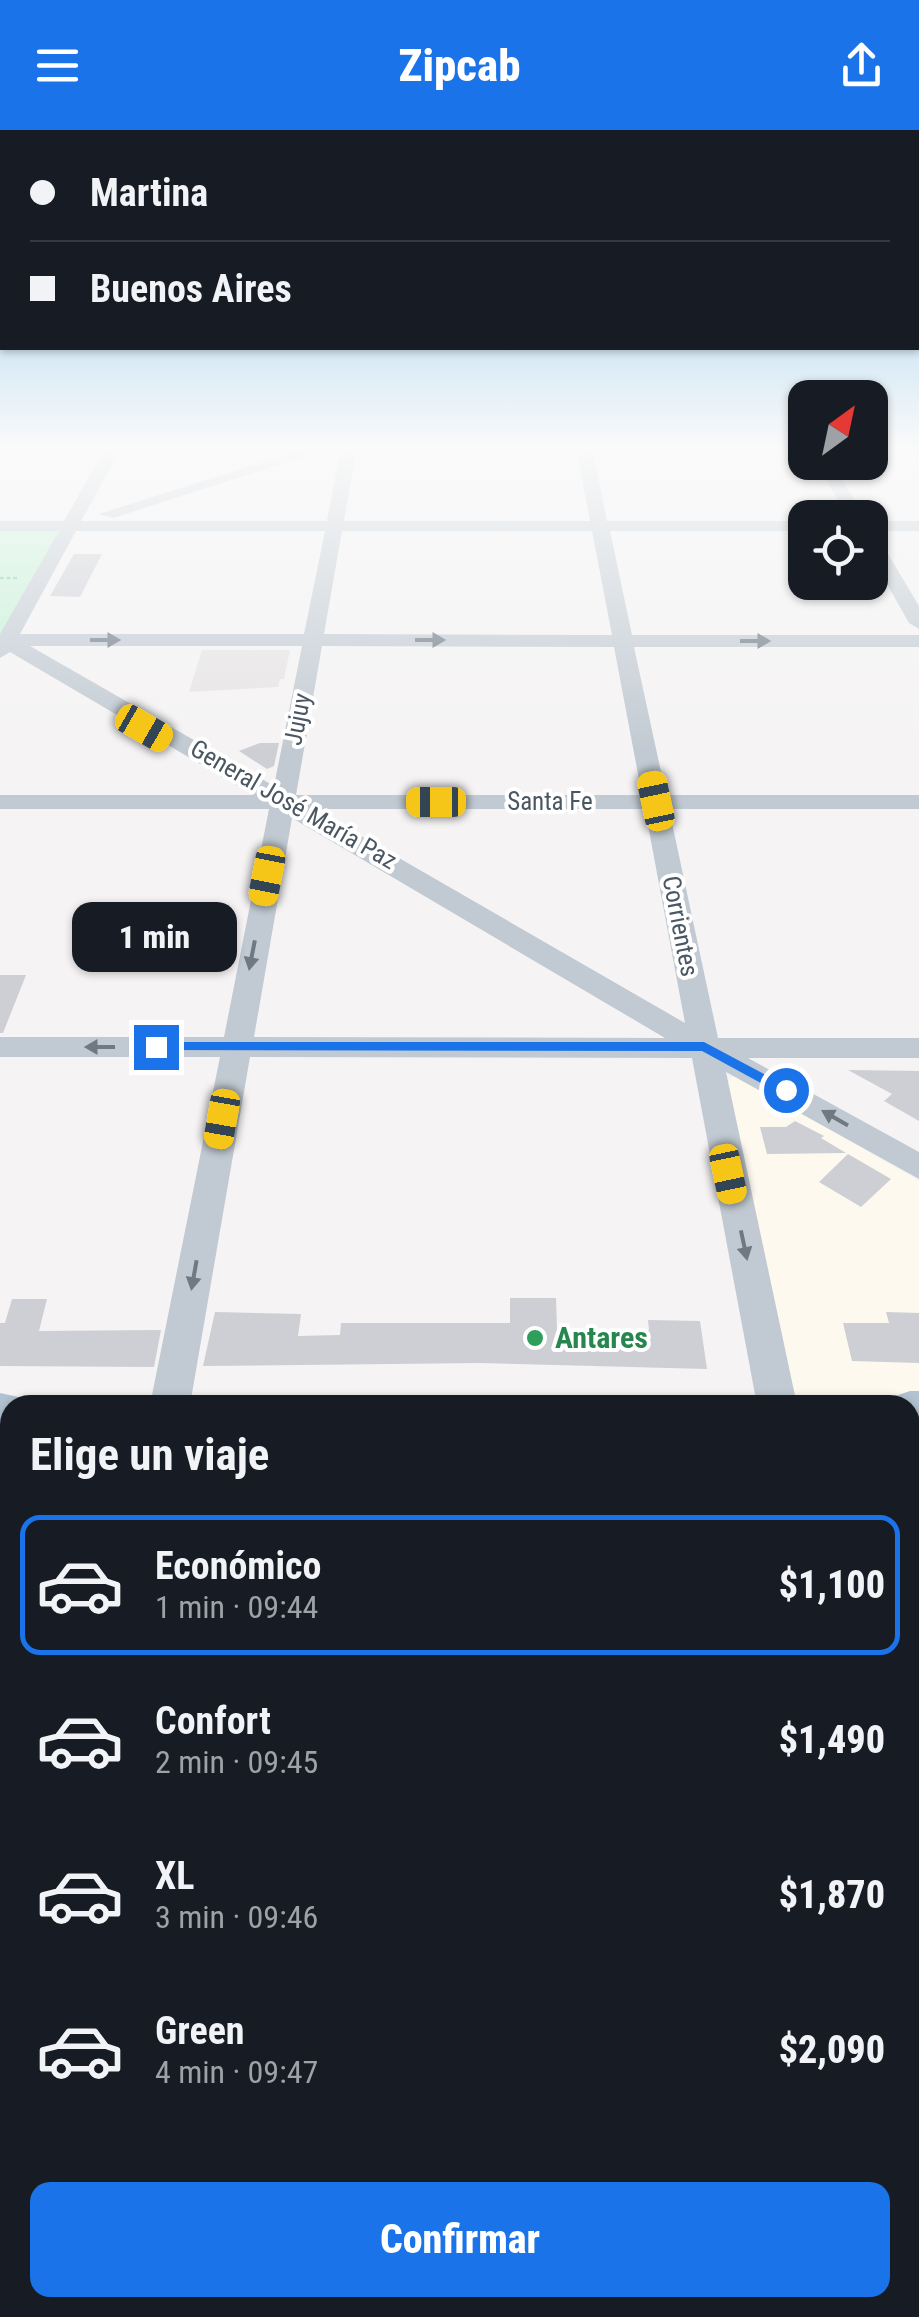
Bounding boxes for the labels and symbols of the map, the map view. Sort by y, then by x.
north arrow [788,380,888,480]
one-way arrow [89,632,121,648]
one-way arrow [414,632,446,648]
one-way arrow [739,633,771,649]
street label: Jujuy [278,691,317,748]
car [111,700,177,756]
street label: General José María Paz [186,734,402,875]
car [635,769,677,833]
car [406,787,466,817]
street label: Santa Fe [507,787,593,816]
car [247,844,287,908]
street label: Corrientes [657,873,704,979]
callout: 1 min [74,902,238,972]
one-way arrow [244,940,259,972]
route end [134,1025,179,1070]
one-way arrow [83,1039,115,1055]
route start [764,1068,809,1113]
car [202,1087,242,1151]
one-way arrow [820,1110,849,1127]
car [707,1142,749,1206]
one-way arrow [736,1230,752,1261]
one-way arrow [185,1260,201,1291]
place label: Antares [555,1320,648,1355]
marker: Antares [524,1327,546,1349]

